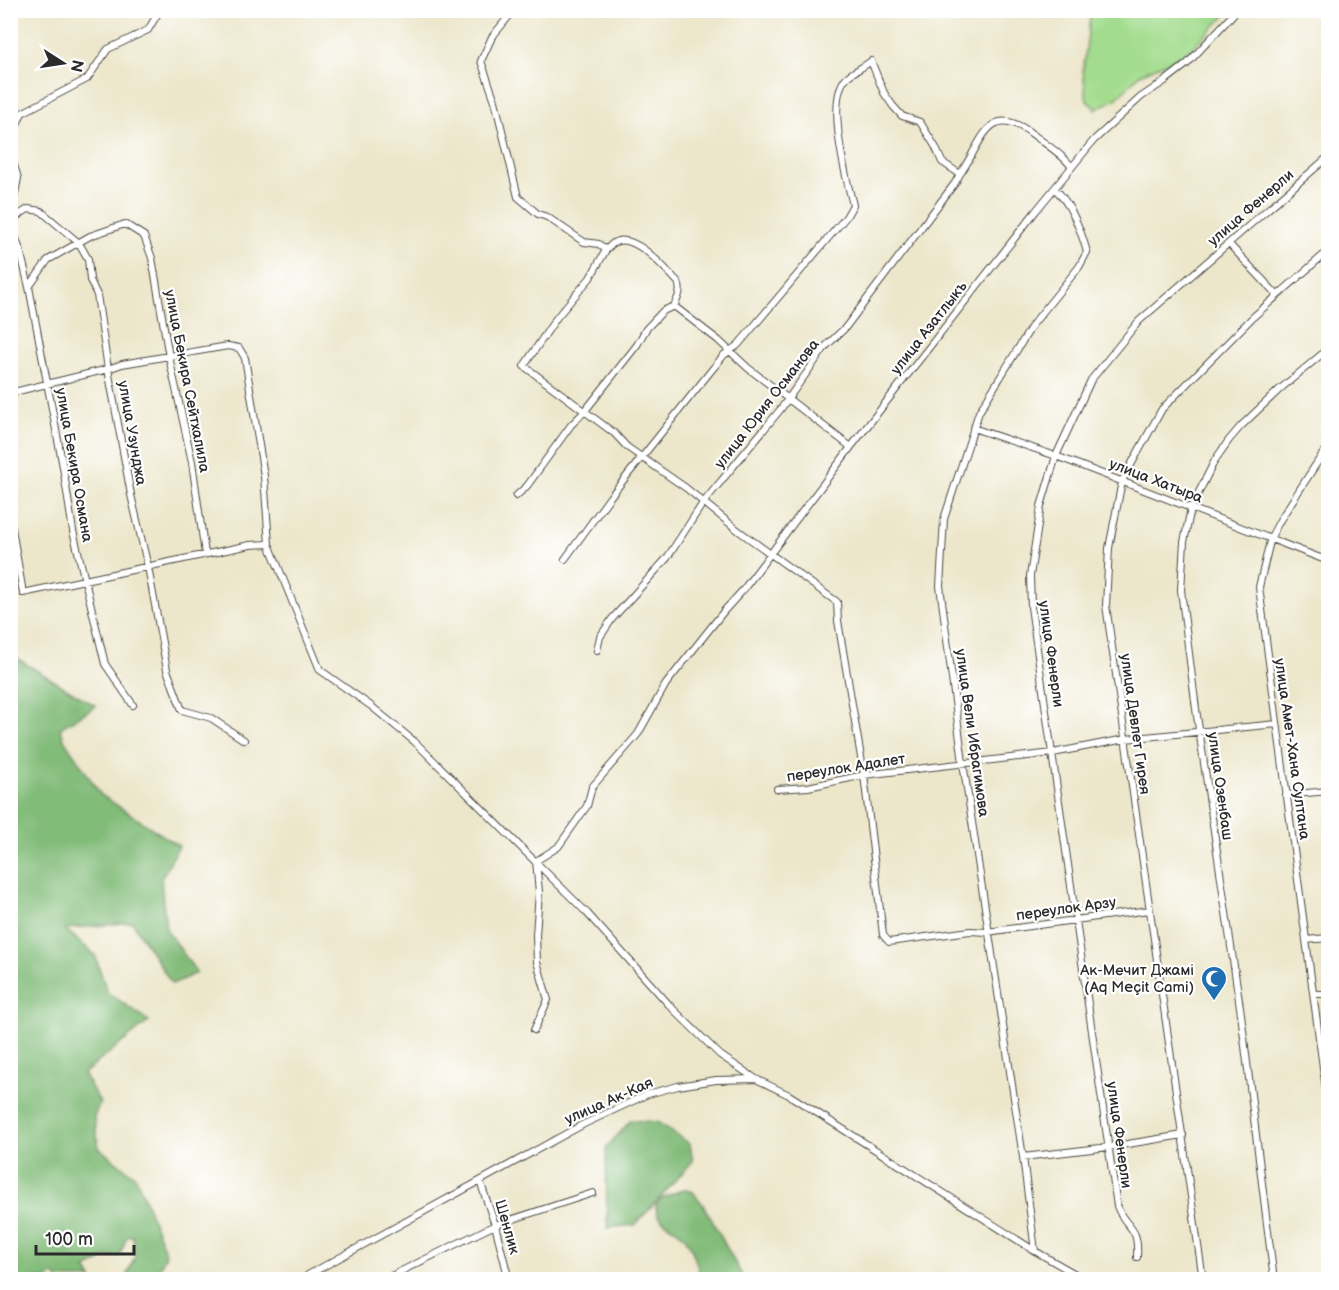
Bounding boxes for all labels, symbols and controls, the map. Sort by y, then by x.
north arrow [33,33,93,93]
text: N [66,58,87,74]
street label: улица Фенерли [1204,166,1298,250]
street label: улица Азатлыкъ [887,277,972,379]
street label: улица Бекира Сейтхалила [160,288,214,474]
street label: улица Юрия Османова [710,335,824,473]
street label: улица Узунджа [113,379,151,487]
street label: улица Бекира Османа [51,386,97,544]
street label: улица Хатыра [1107,454,1206,508]
street label: улица Фенерли [1034,599,1068,709]
street label: улица Вели Ибрагимова [951,648,993,818]
street label: улица Девлет Гирея [1116,652,1154,796]
street label: улица Амет-Хана Султана [1270,657,1314,841]
street label: улица Озенбаш [1203,731,1237,841]
street label: переулок Адалет [785,749,907,787]
street label: переулок Арзу [1015,893,1117,925]
place label: Ак-Мечит Джамі (Aq Meçit Cami) [1079,961,1194,997]
mosque icon: Ак-Мечит Джамі (Aq Meçit Cami) [1199,964,1229,1002]
street label: улица Ак-Кая [562,1073,656,1129]
street label: улица Фенерли [1102,1080,1136,1190]
street label: Шенлик [490,1197,524,1257]
scale bar [36,1218,134,1256]
text: 100 m [45,1229,93,1250]

